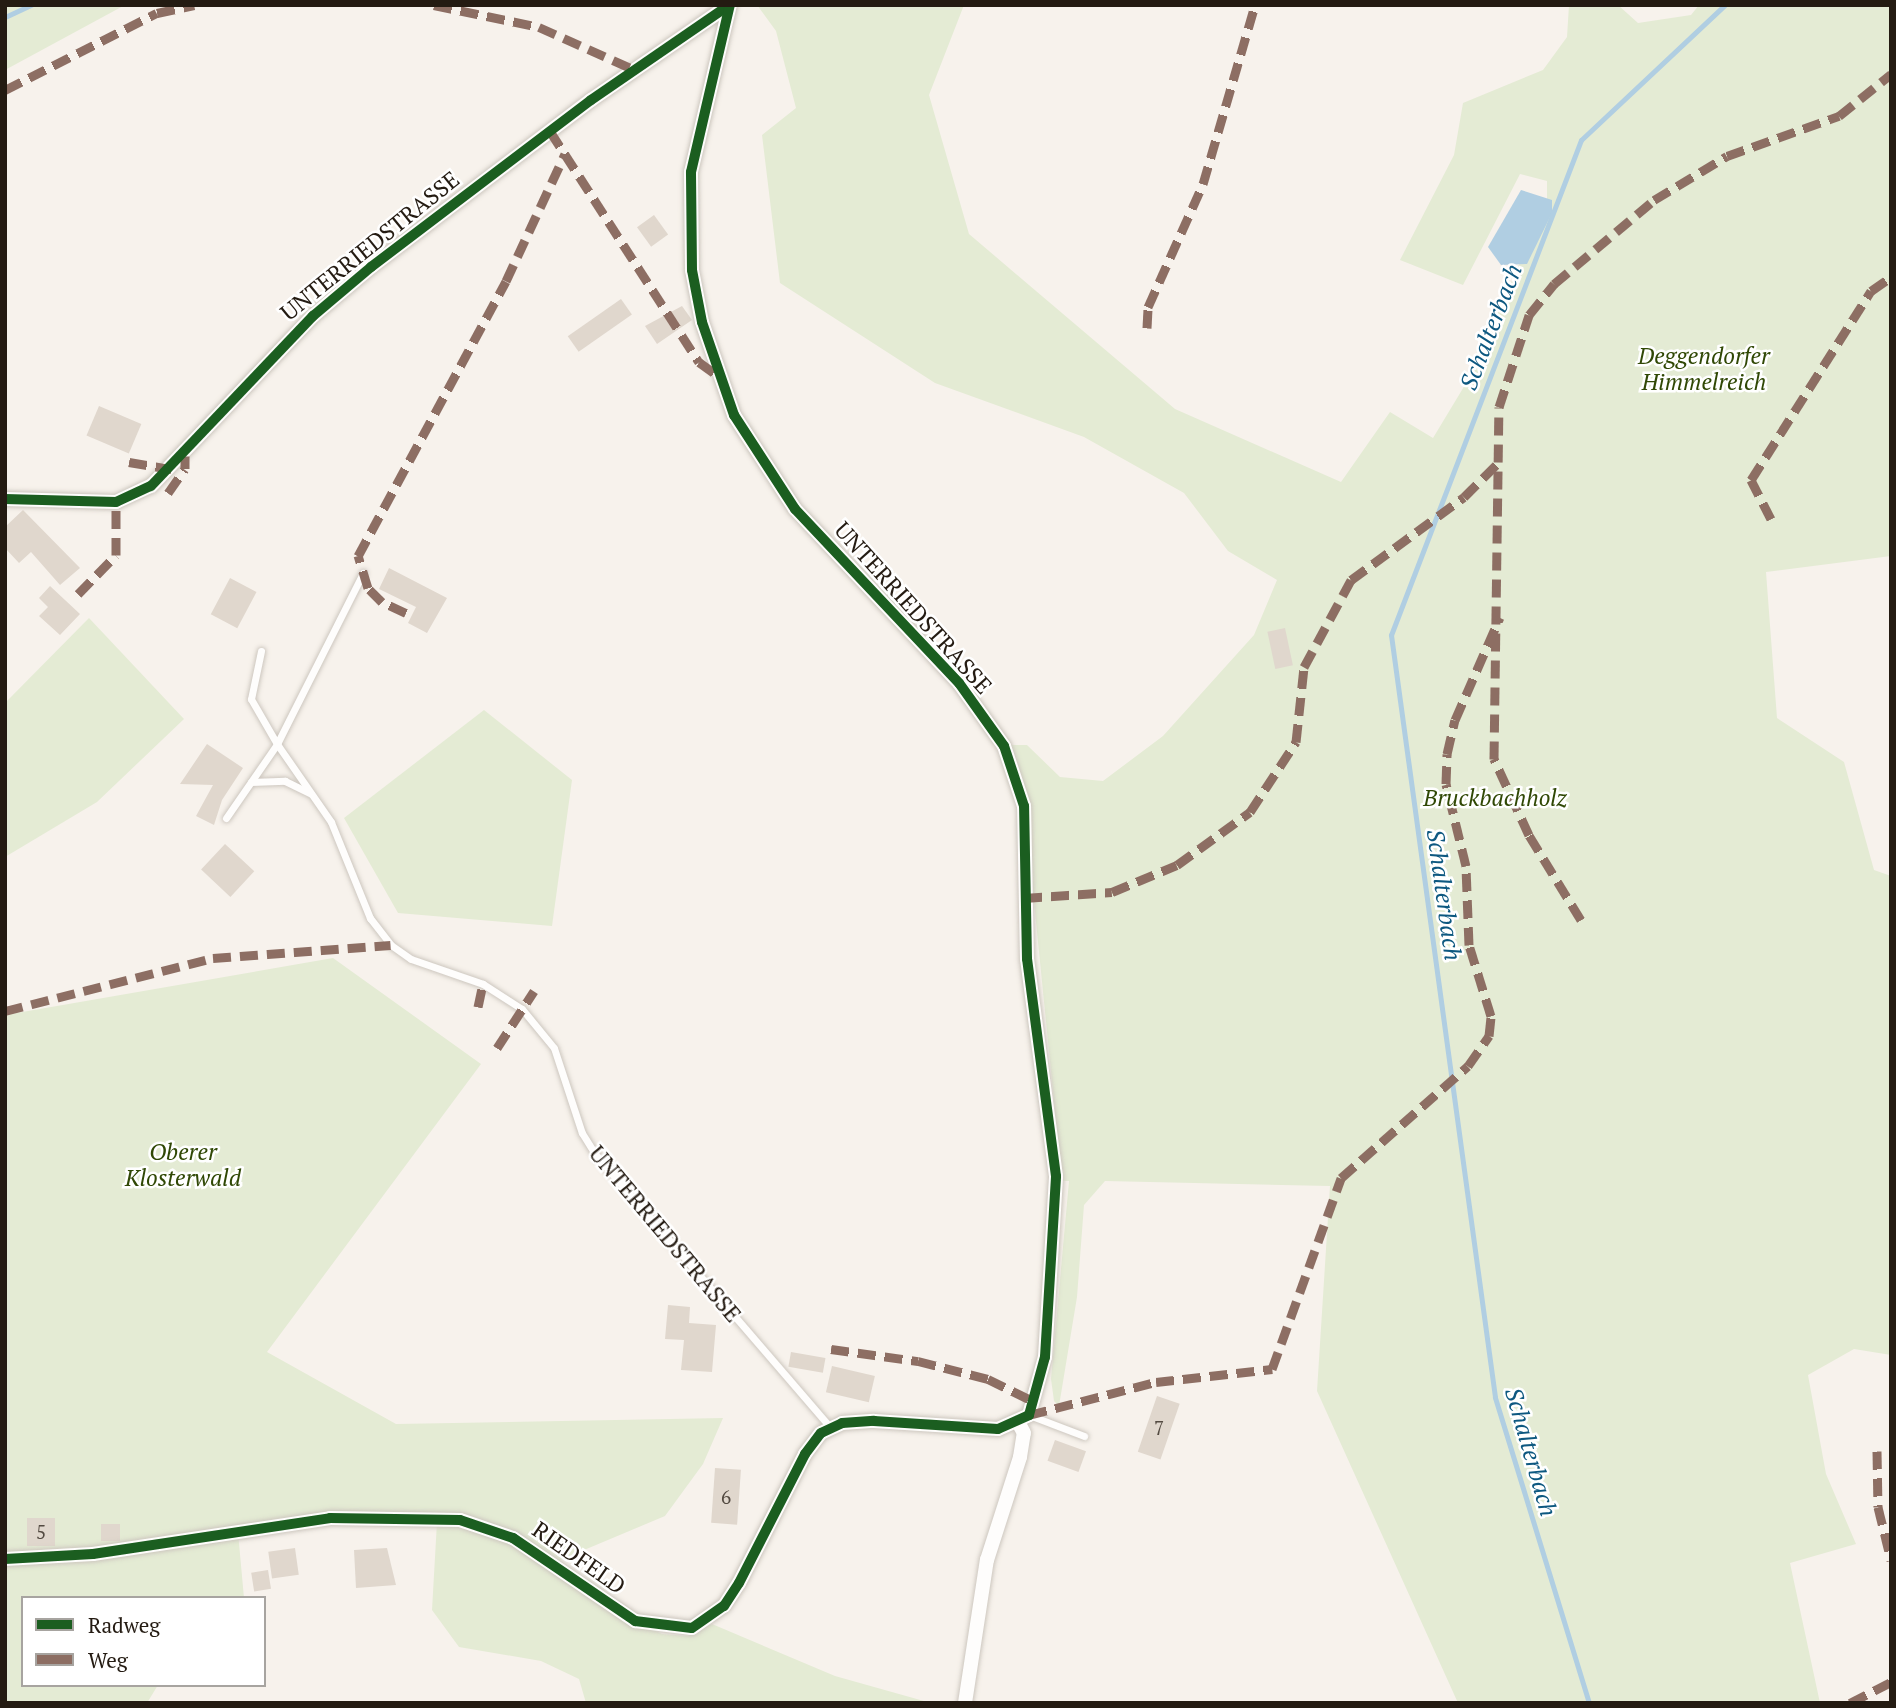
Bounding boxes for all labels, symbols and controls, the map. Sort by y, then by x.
street label: UNTERRIEDSTRASSE [275,165,465,327]
water label: Schalterbach [1454,260,1528,394]
park label: Deggendorfer Himmelreich [1638,342,1770,396]
street label: UNTERRIEDSTRASSE [828,516,998,700]
park label: Bruckbachholz [1423,784,1567,812]
water label: Schalterbach [1421,827,1467,963]
park label: Oberer Klosterwald [125,1138,241,1192]
street label: UNTERRIEDSTRASSE [583,1140,747,1328]
water label: Schalterbach [1499,1384,1563,1520]
house number: 7 [1154,1417,1164,1439]
house number: 6 [721,1486,731,1508]
street label: RIEDFELD [527,1516,631,1600]
house number: 5 [36,1521,46,1543]
legend [21,1596,266,1687]
text: Radweg [88,1611,160,1639]
text: Weg [88,1646,128,1674]

